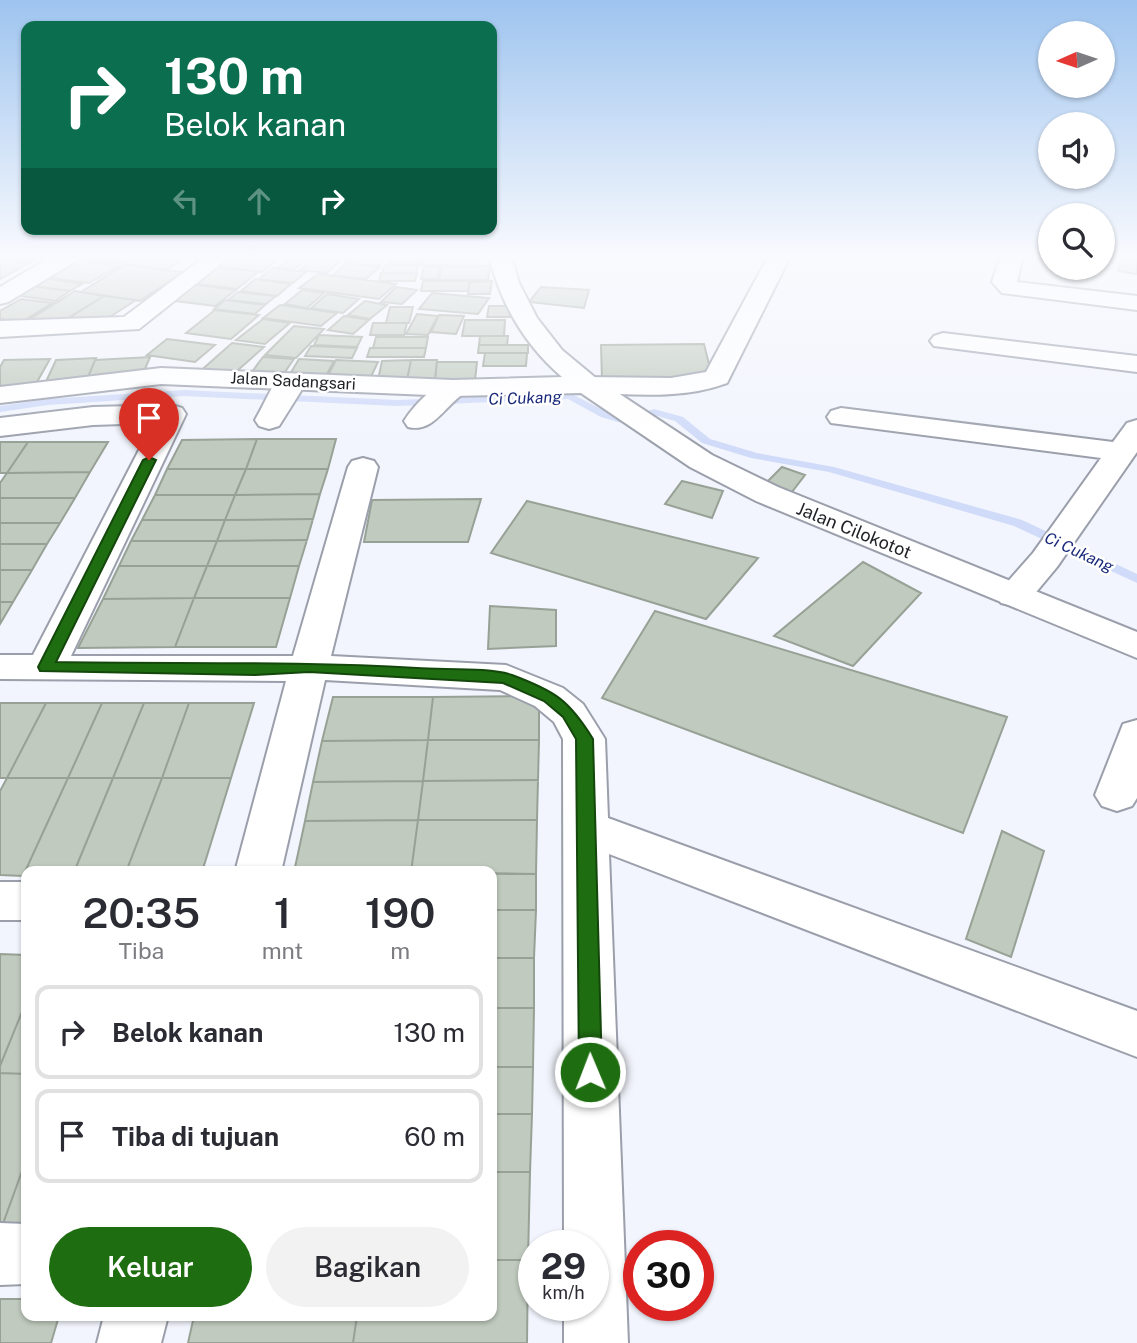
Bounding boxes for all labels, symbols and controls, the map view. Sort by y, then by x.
north arrow [1038,21,1115,98]
map controls [1038,21,1115,280]
text: 130 m [164,47,304,105]
icon: right [49,49,140,140]
text: Belok kanan [164,106,346,143]
button: sound [1038,112,1115,189]
icon: left [167,182,205,220]
icon: ahead [240,182,278,220]
icon: right [313,182,351,220]
button: search [1038,203,1115,280]
street label: Jalan Sadangsari [230,368,356,394]
water label: Ci Cukang [488,387,563,409]
pin [119,388,179,460]
icon: arrive [130,399,168,437]
street label: Jalan Cilokotot [793,497,915,563]
water label: Ci Cukang [1042,528,1117,576]
text: 20:35 [82,888,200,937]
text: 1 [274,888,291,937]
text: 190 [365,888,436,937]
text: Tiba [118,937,164,964]
text: mnt [262,937,303,964]
text: m [390,937,410,964]
icon: right [53,1013,91,1051]
text: Belok kanan [112,1017,263,1048]
text: 130 m [393,1017,465,1048]
position arrow [553,1035,627,1109]
icon: arrive [53,1117,91,1155]
text: Tiba di tujuan [112,1121,279,1152]
text: 60 m [404,1121,465,1152]
button: Keluar [49,1227,252,1307]
button: Bagikan [266,1227,469,1307]
speed limit sign: 30 [623,1230,714,1321]
text: 29 [541,1246,586,1287]
text: km/h [542,1282,585,1303]

